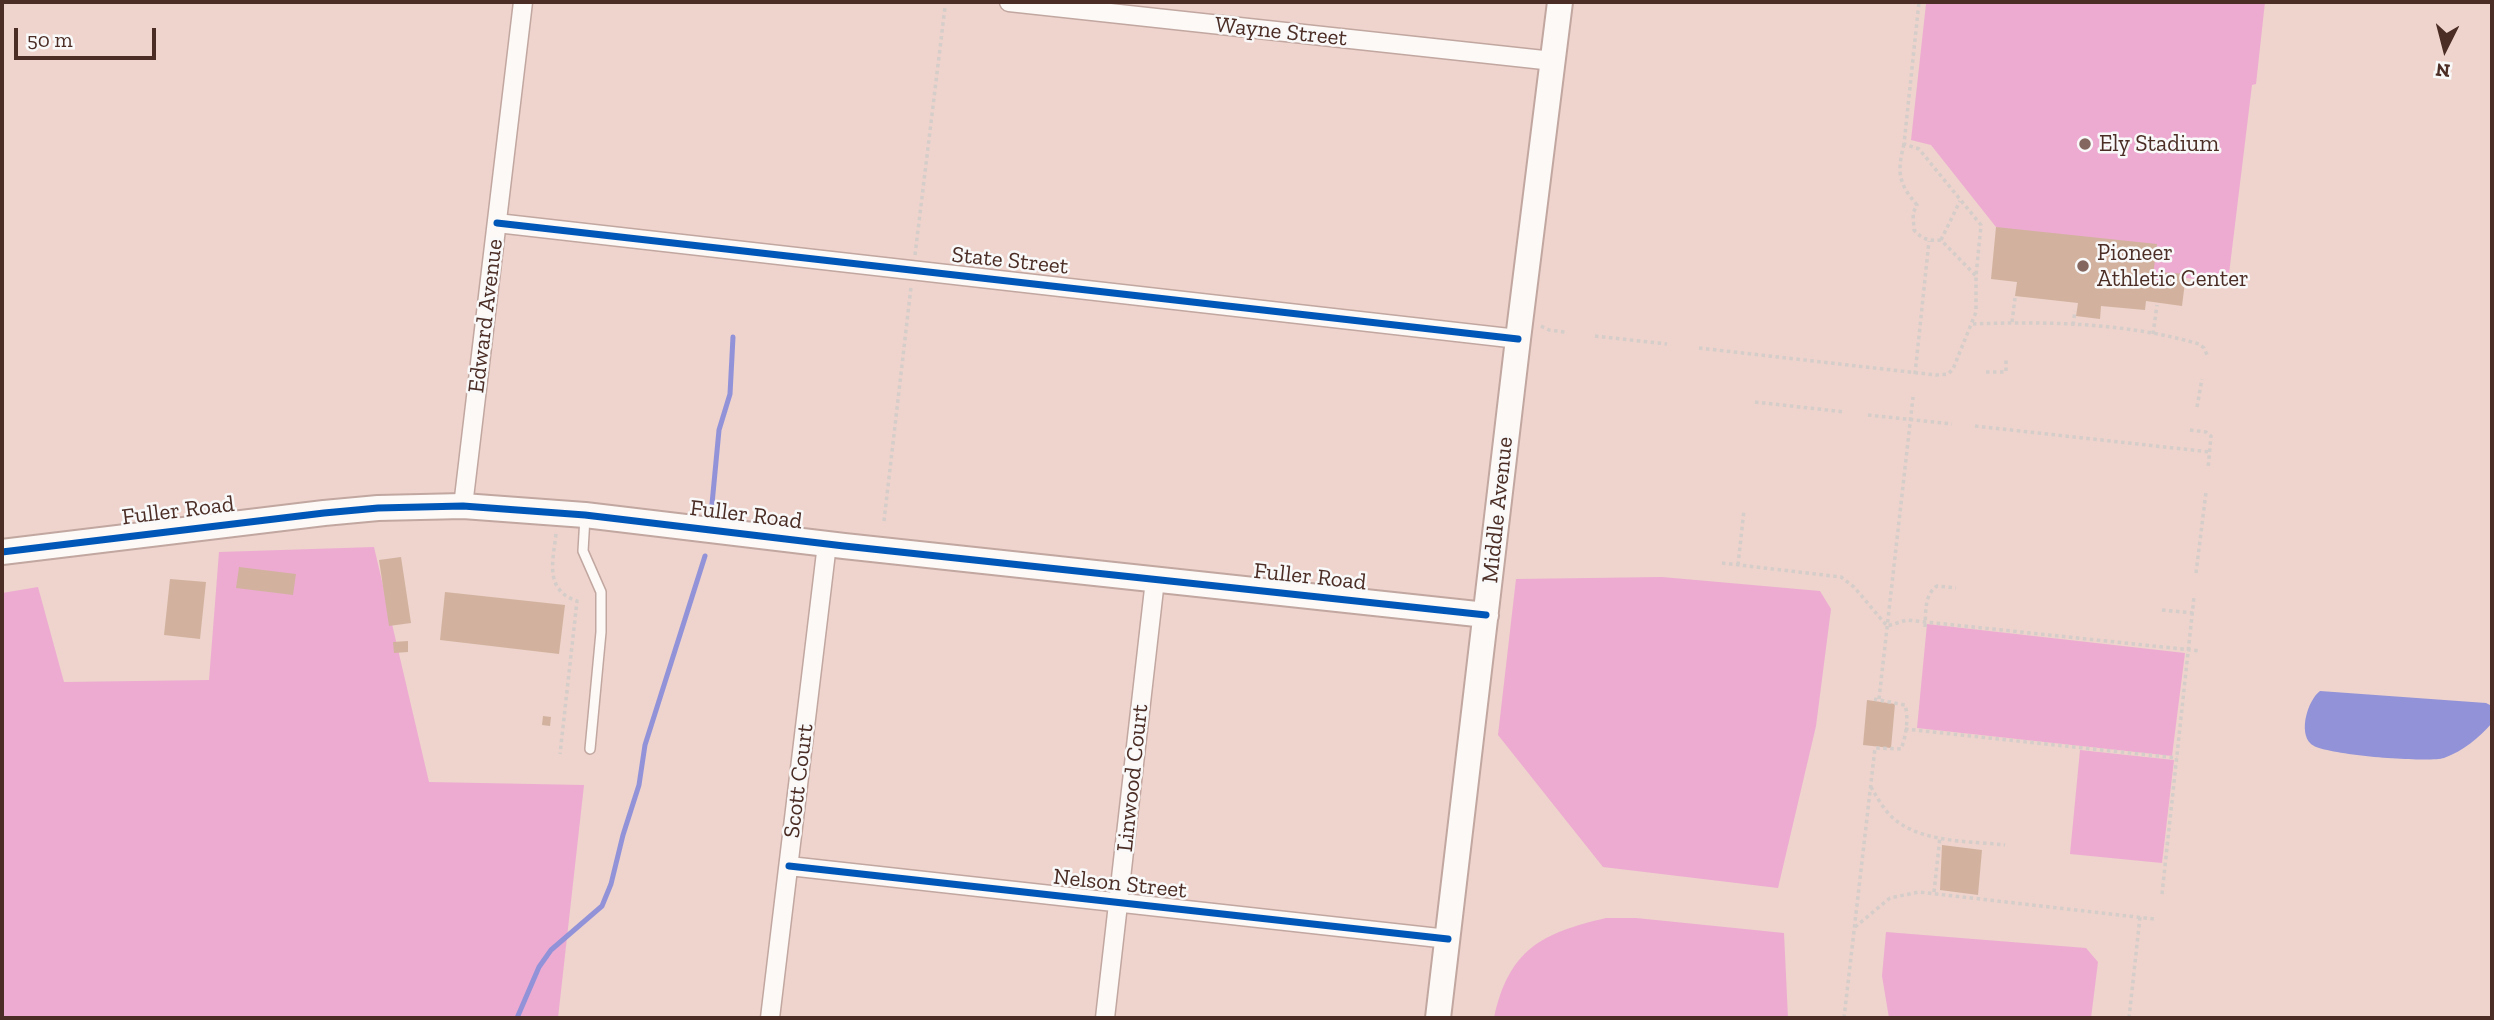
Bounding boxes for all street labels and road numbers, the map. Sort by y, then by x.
street label: Wayne Street [1214,11,1348,53]
street label: Edward Avenue [463,237,509,395]
street label: State Street [950,241,1070,281]
street label: Middle Avenue [1477,435,1519,585]
street label: Fuller Road [120,490,236,532]
street label: Fuller Road [688,494,804,536]
street label: Fuller Road [1252,557,1368,597]
street label: Linwood Court [1112,703,1154,853]
street label: Scott Court [778,722,820,840]
street label: Nelson Street [1052,863,1188,905]

